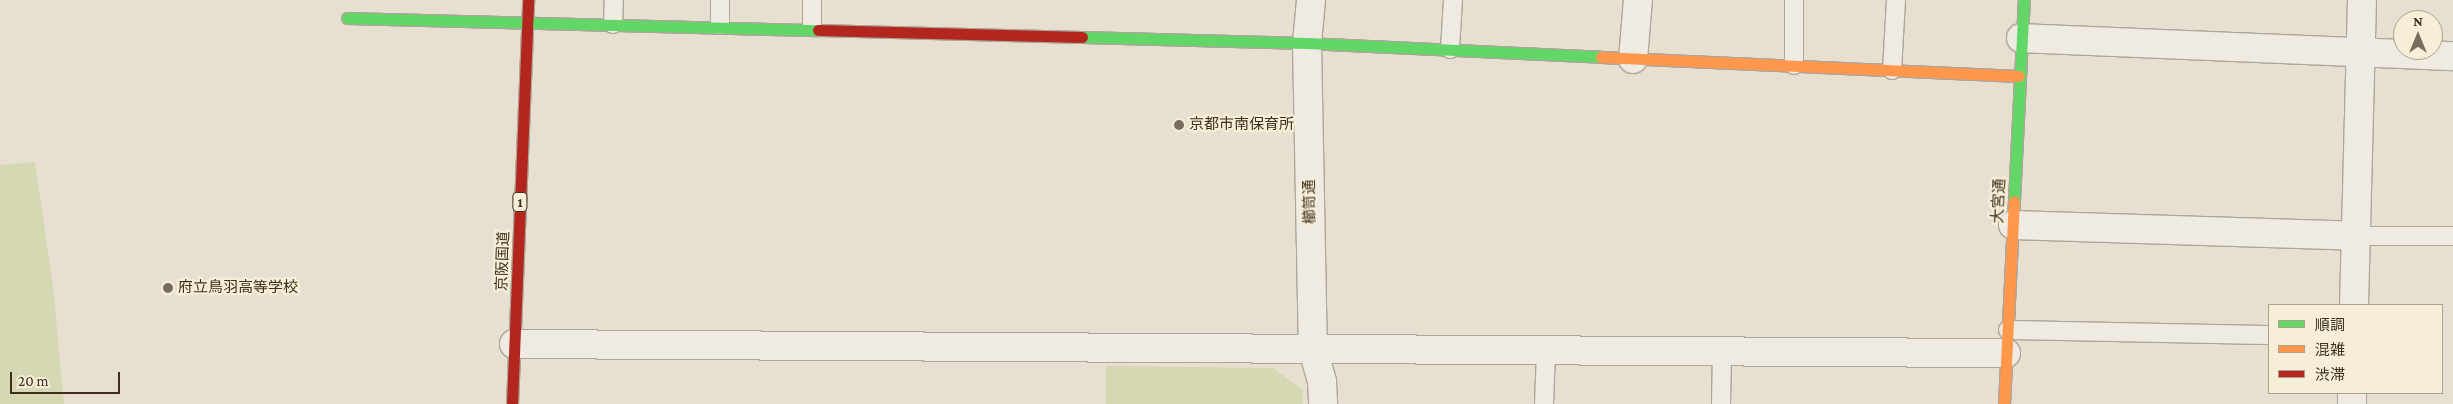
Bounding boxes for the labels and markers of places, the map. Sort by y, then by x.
place label: 京都市南保育所 [1189,116,1294,134]
marker: 京都市南保育所 [1173,119,1185,131]
place label: 府立鳥羽高等学校 [178,279,298,297]
marker: 府立鳥羽高等学校 [162,282,174,294]

